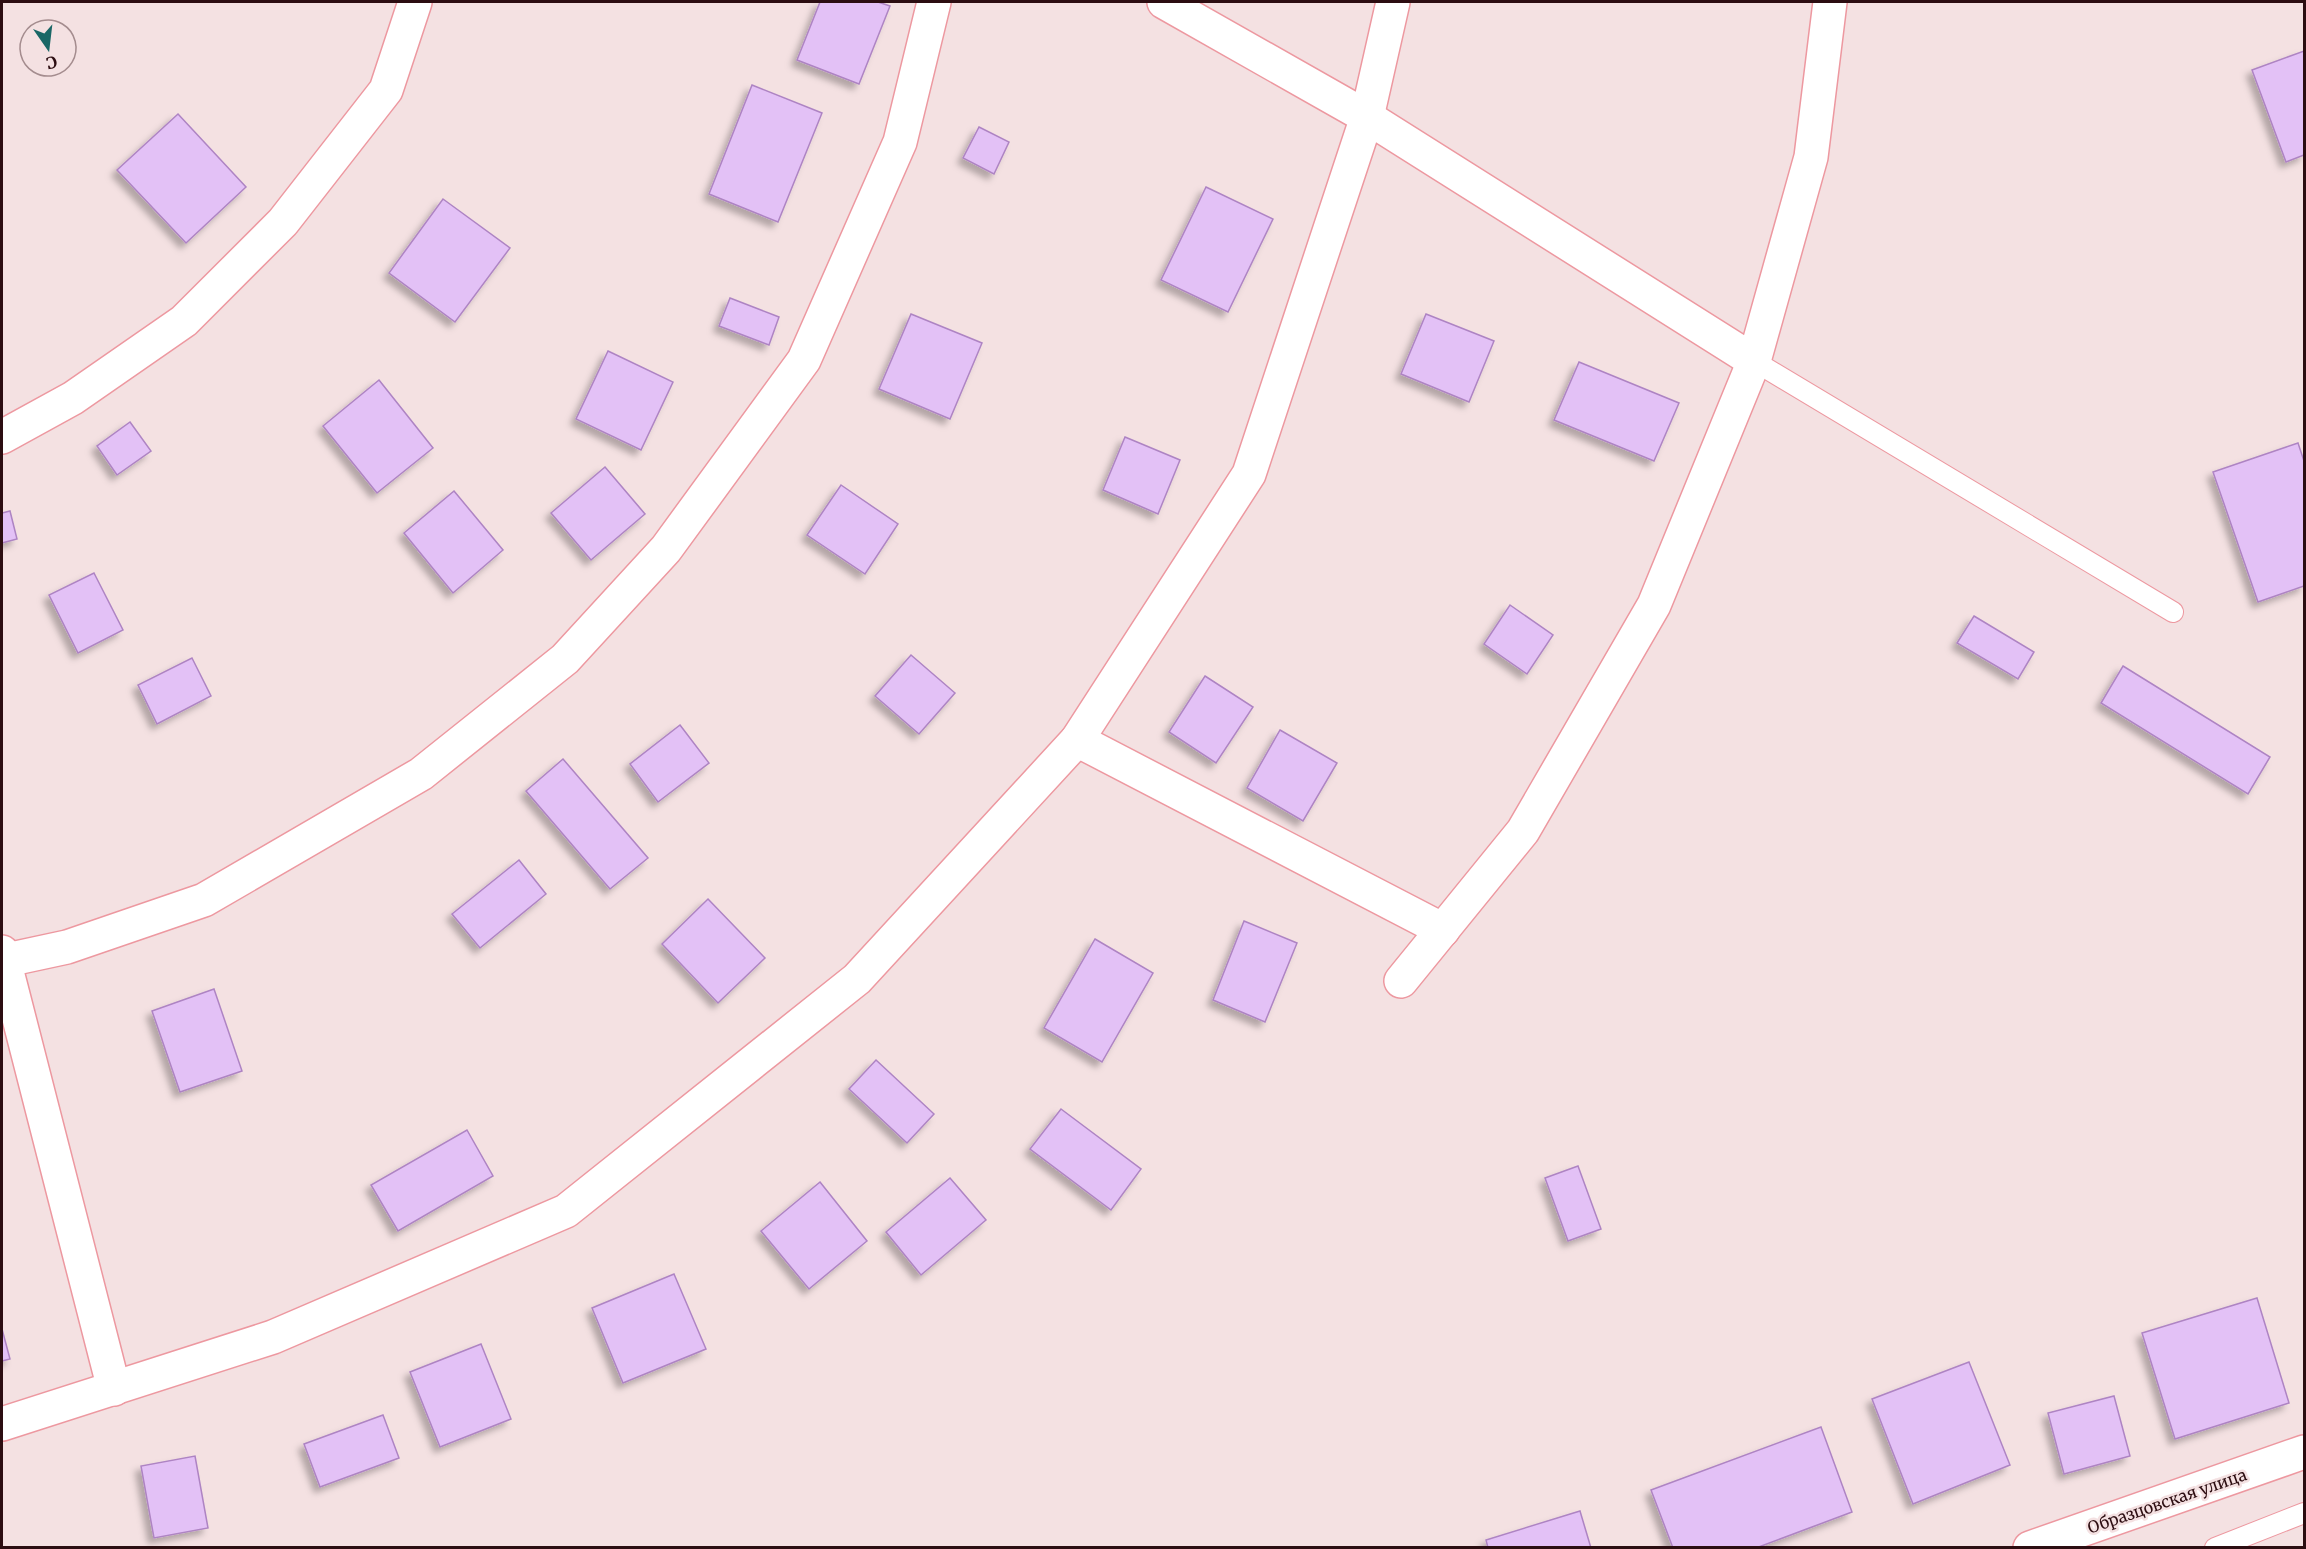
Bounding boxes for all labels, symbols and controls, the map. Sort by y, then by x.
north arrow [18,18,78,78]
text: С [44,52,59,74]
street label: Образцовская улица [2085,1464,2249,1538]

